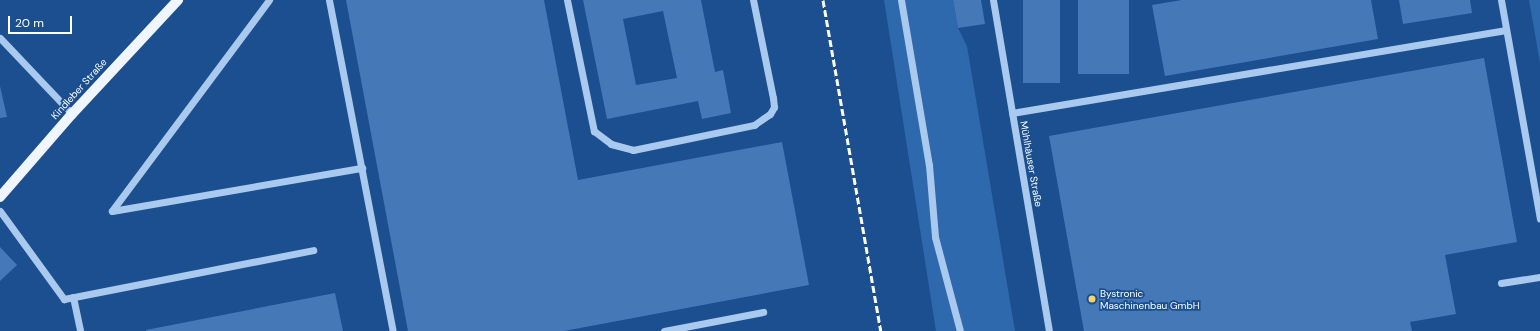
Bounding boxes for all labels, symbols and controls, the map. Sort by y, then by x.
scale bar [10,8,74,34]
text: 20 m [15,15,44,31]
street label: Kindleber Straße [49,56,109,122]
street label: Mühlhäuser Straße [1018,120,1044,208]
place label: Bystronic Maschinenbau GmbH [1100,287,1200,310]
marker: Bystronic Maschinenbau GmbH [1087,294,1097,304]

